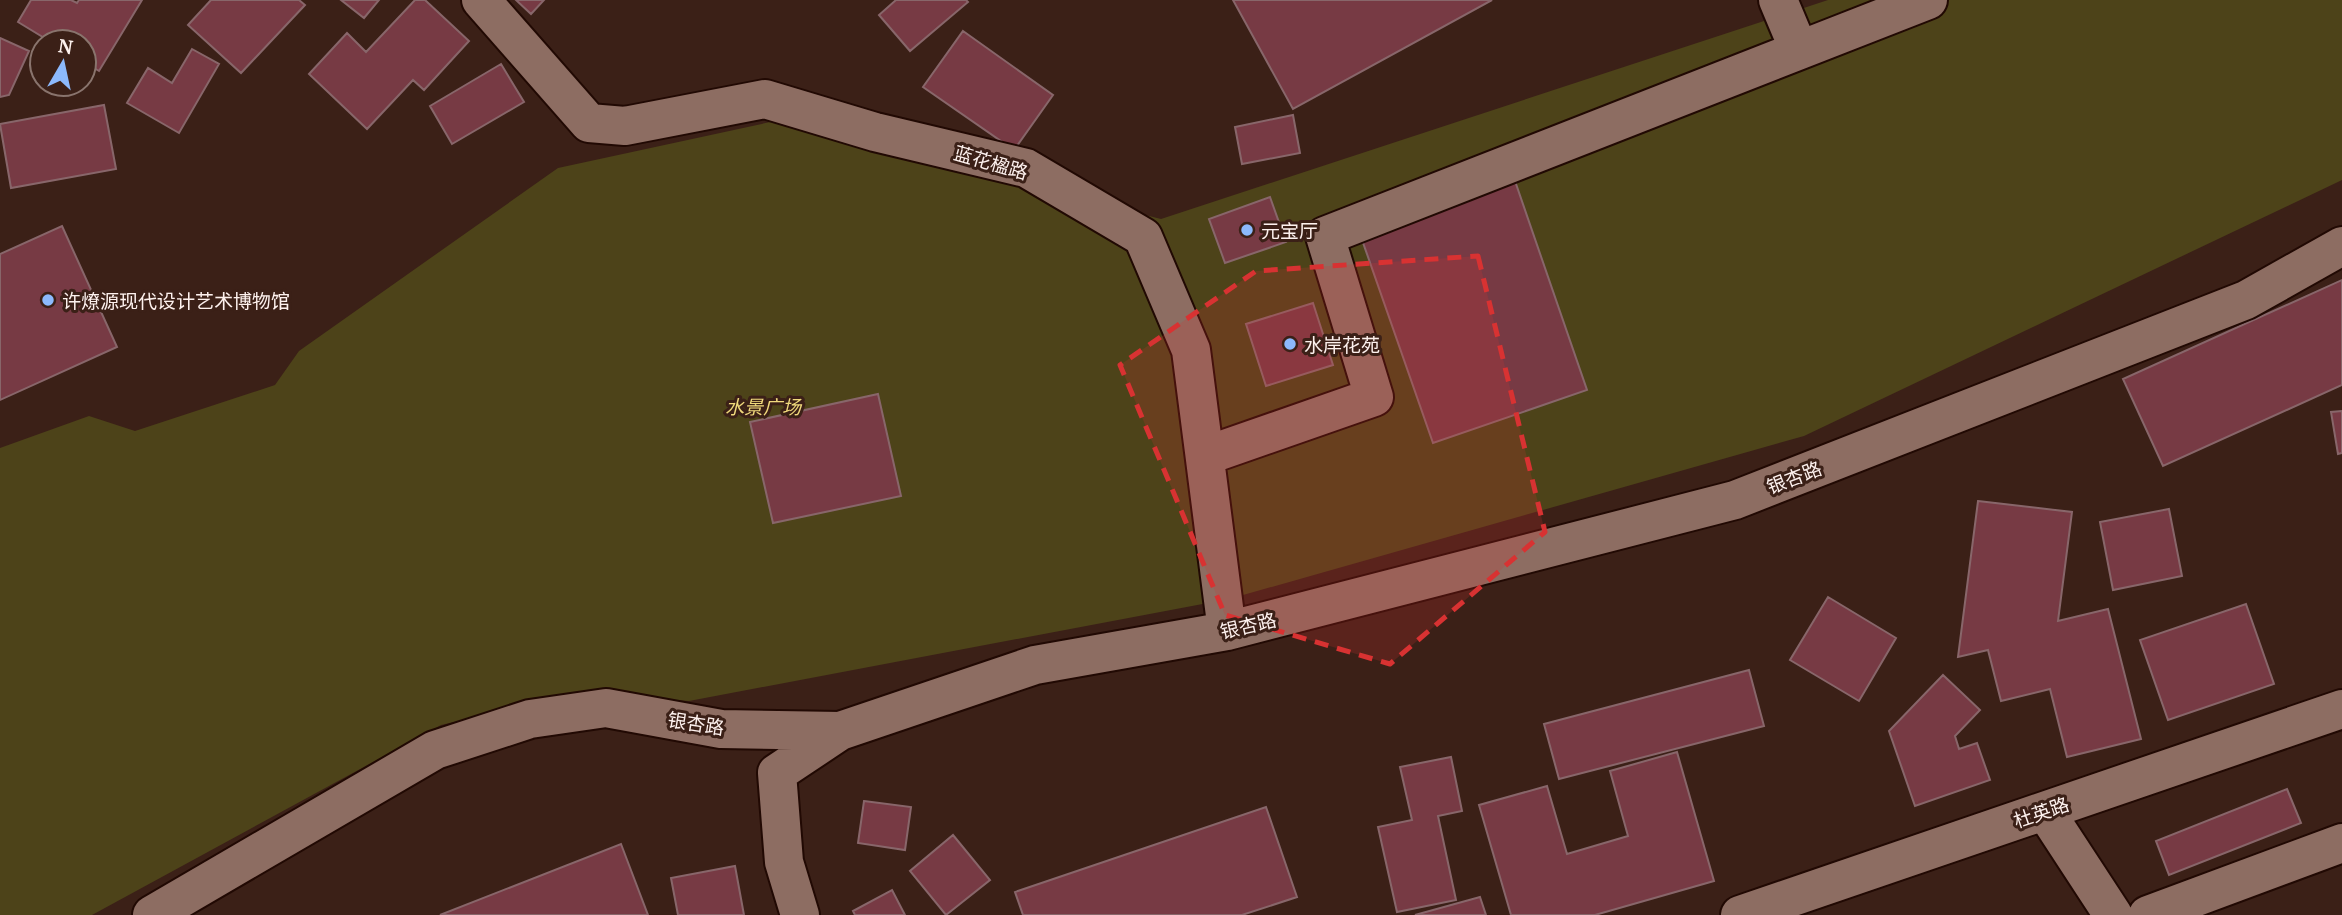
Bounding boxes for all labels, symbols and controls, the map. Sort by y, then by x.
north arrow [28,28,98,98]
text: N [57,32,75,59]
street label: 蓝花楹路 [951,140,1031,184]
place label: 元宝厅 [1261,218,1318,243]
marker: 元宝厅 [1239,222,1255,238]
place label: 许燎源现代设计艺术博物馆 [62,288,290,313]
marker: 许燎源现代设计艺术博物馆 [40,292,56,308]
place label: 水岸花苑 [1304,332,1380,357]
marker: 水岸花苑 [1282,336,1298,352]
park label: 水景广场 [725,394,803,419]
street label: 银杏路 [1763,455,1825,499]
street label: 银杏路 [1217,606,1279,644]
street label: 银杏路 [666,706,726,740]
street label: 杜英路 [2010,791,2072,833]

